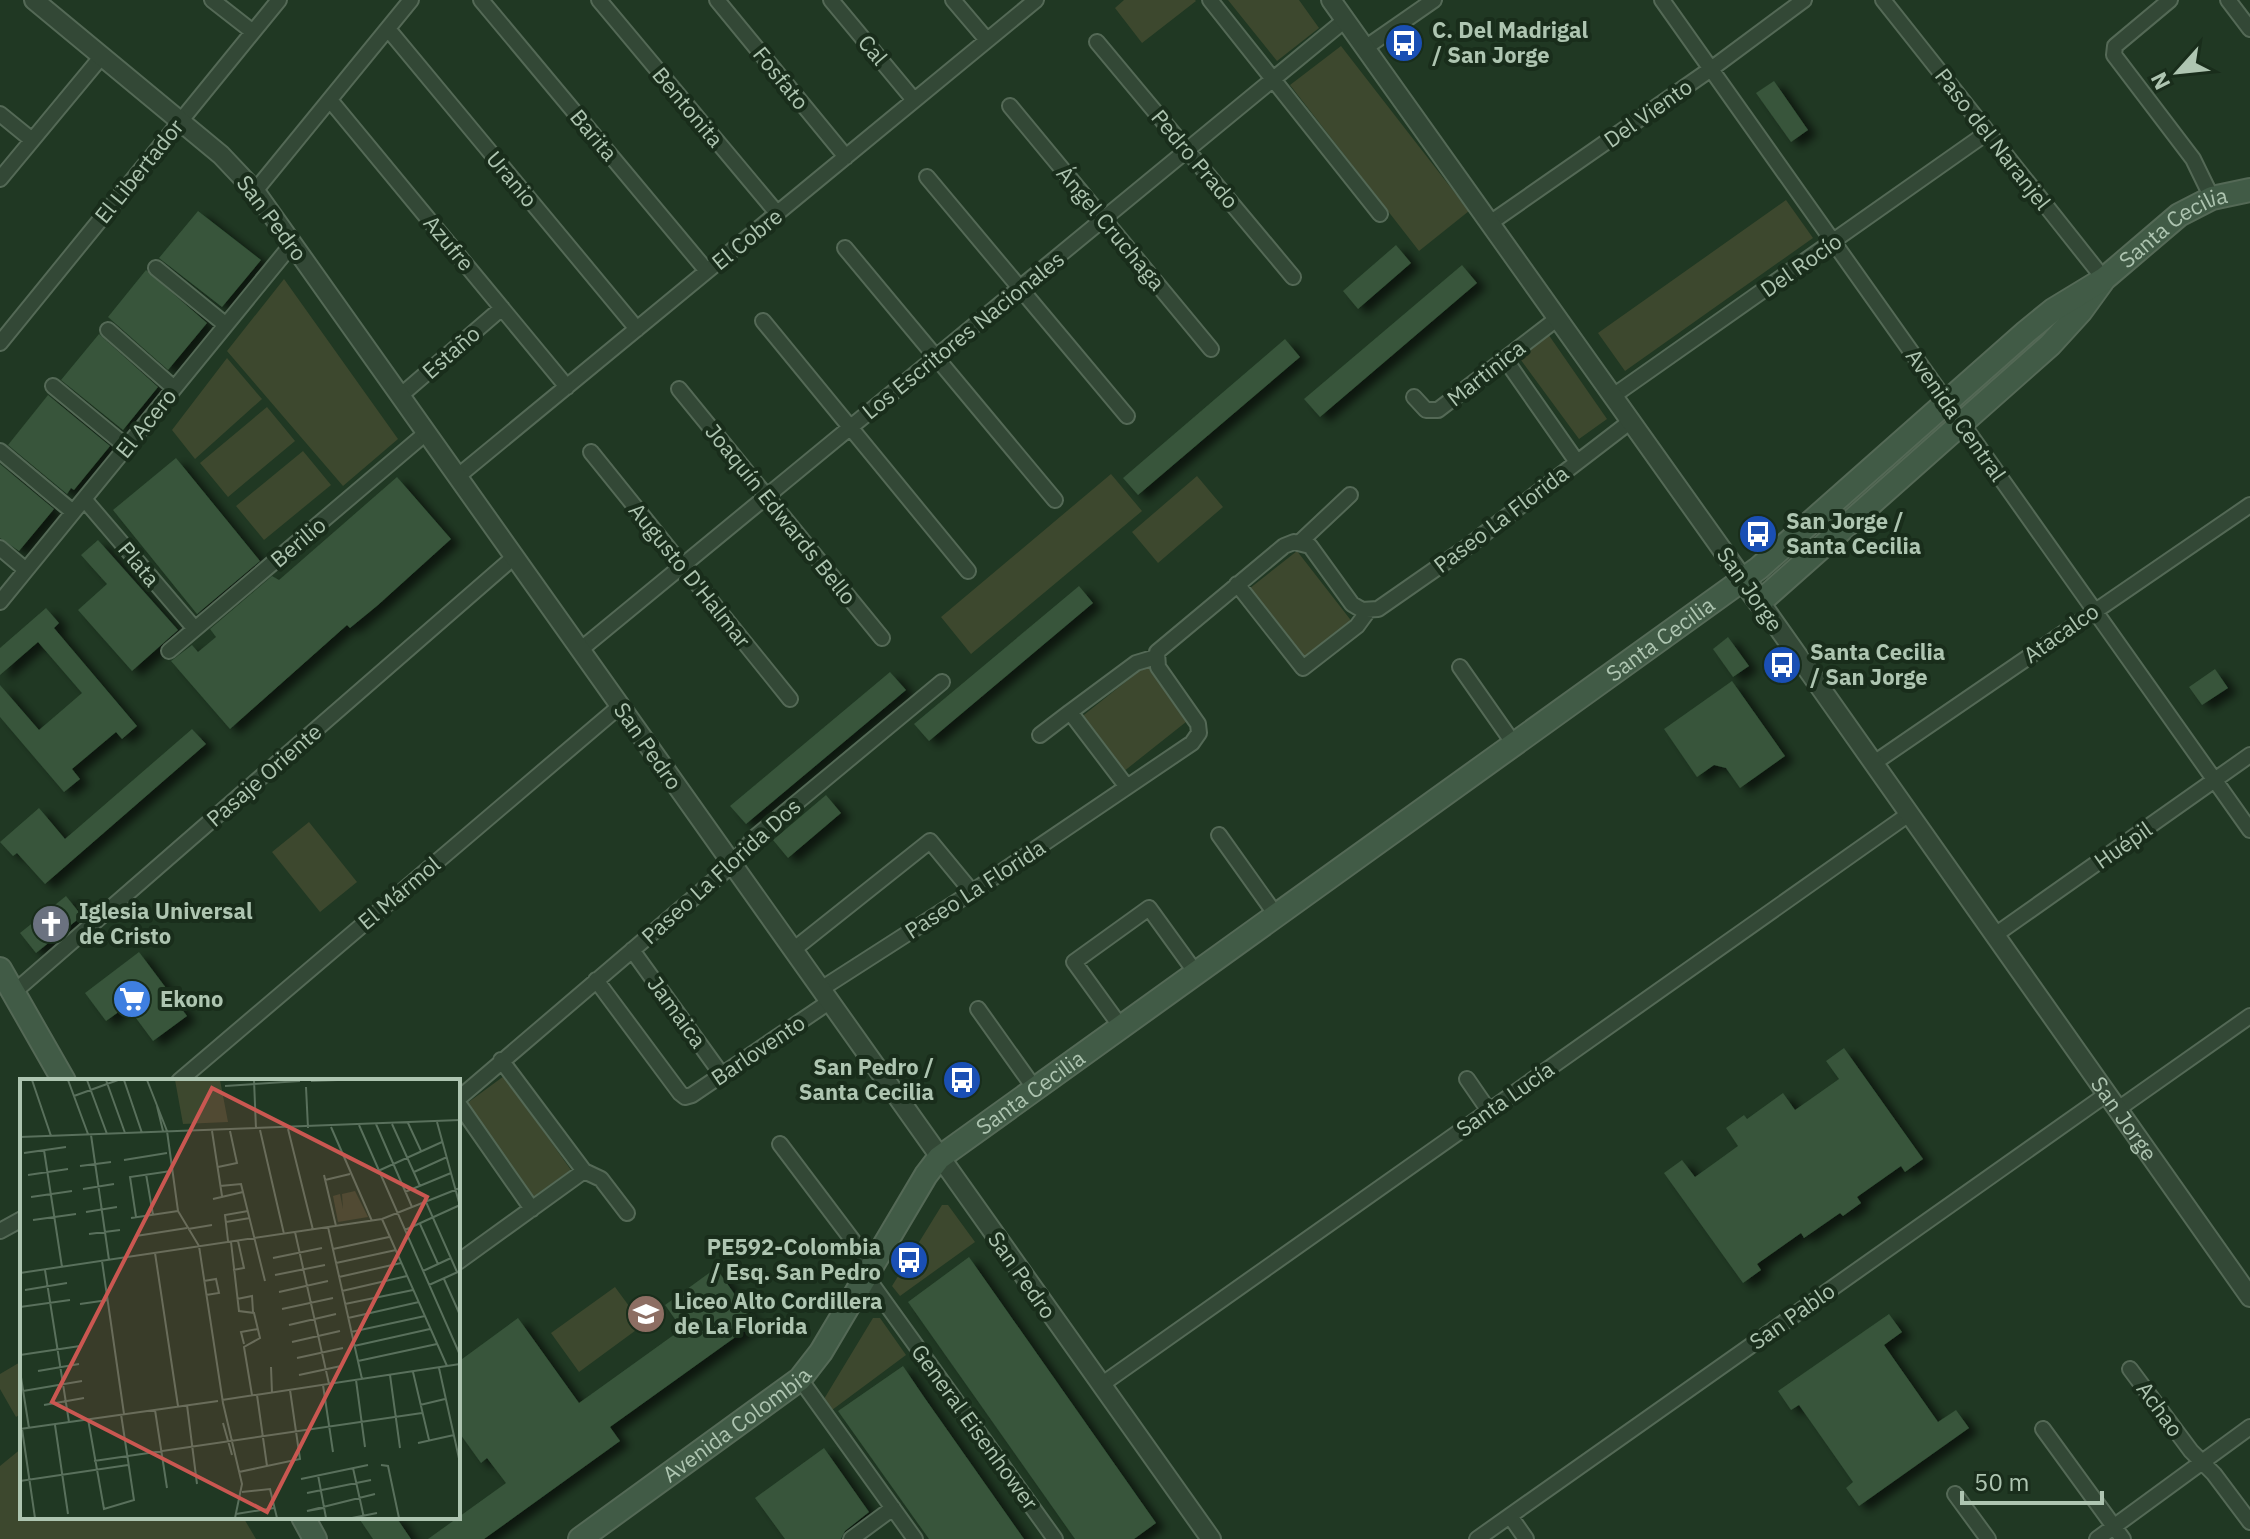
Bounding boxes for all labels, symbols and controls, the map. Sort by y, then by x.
place label: C. Del Madrigal / San Jorge [1432,15,1589,69]
bus stop icon: C. Del Madrigal / San Jorge [1383,22,1425,64]
street label: Cal [852,28,895,71]
north arrow [2138,32,2218,112]
street label: Fosfato [747,40,816,115]
street label: Bentonita [646,60,731,153]
street label: Paso del Naranjel [1929,62,2058,215]
text: N [2143,68,2176,95]
street label: Del Viento [1598,72,1698,154]
street label: Barita [564,103,625,167]
street label: Pedro Prado [1145,103,1245,214]
street label: El Libertador [88,113,190,229]
street label: Uranio [480,144,544,213]
street label: Ángel Cruchaga [1051,159,1172,296]
street label: San Pedro [231,169,314,266]
street label: Santa Cecilia [2112,180,2230,274]
street label: El Cobre [705,201,788,276]
street label: Azufre [418,209,481,277]
street label: Del Rocío [1754,226,1847,303]
street label: Los Escritores Nacionales [856,244,1070,425]
street label: Estaño [416,318,486,385]
street label: Martinica [1441,333,1531,412]
street label: Avenida Central [1900,343,2013,487]
street label: El Acero [109,382,182,463]
street label: Joaquín Edwards Bello [699,417,863,610]
street label: Paseo La Florida [1427,458,1574,579]
street label: Augusto D'Halmar [623,496,758,653]
place label: San Jorge / Santa Cecilia [1786,506,1921,560]
street label: Berilio [264,510,331,573]
bus stop icon: San Jorge / Santa Cecilia [1737,513,1779,555]
street label: Plata [112,535,167,593]
street label: San Jorge [1711,541,1790,637]
street label: Santa Cecilia [1600,590,1720,688]
street label: Atacalco [2017,596,2104,669]
place label: Santa Cecilia / San Jorge [1810,637,1945,691]
bus stop icon: Santa Cecilia / San Jorge [1761,644,1803,686]
street label: San Pedro [608,696,689,795]
street label: Pasaje Oriente [200,717,327,833]
street label: Paseo La Florida Dos [635,791,806,950]
street label: Huépil [2088,814,2157,875]
street label: Paseo La Florida [899,832,1051,945]
street label: El Mármol [351,850,446,936]
place label: Iglesia Universal de Cristo [79,896,253,950]
church icon: Iglesia Universal de Cristo [30,903,72,945]
street label: Jamaica [642,970,713,1054]
supermarket icon: Ekono [111,978,153,1020]
place label: Ekono [160,984,223,1013]
street label: Barlovento [705,1008,810,1092]
street label: Santa Cecilia [970,1043,1090,1141]
place label: San Pedro / Santa Cecilia [799,1052,934,1106]
street label: Santa Lucía [1450,1054,1560,1143]
bus stop icon: San Pedro / Santa Cecilia [941,1059,983,1101]
street label: San Jorge [2085,1070,2164,1166]
inset map [20,1079,460,1519]
street label: San Pedro [982,1225,1063,1324]
place label: PE592-Colombia / Esq. San Pedro [707,1232,881,1286]
bus stop icon: PE592-Colombia / Esq. San Pedro [888,1239,930,1281]
street label: San Pablo [1743,1276,1840,1356]
place label: Liceo Alto Cordillera de La Florida [674,1286,883,1340]
school or university icon: Liceo Alto Cordillera de La Florida [625,1293,667,1335]
street label: General Eisenhower [905,1338,1045,1515]
street label: Avenida Colombia [656,1361,818,1488]
street label: Achao [2131,1375,2190,1442]
scale bar [1962,1455,2102,1505]
text: 50 m [1974,1466,2029,1498]

